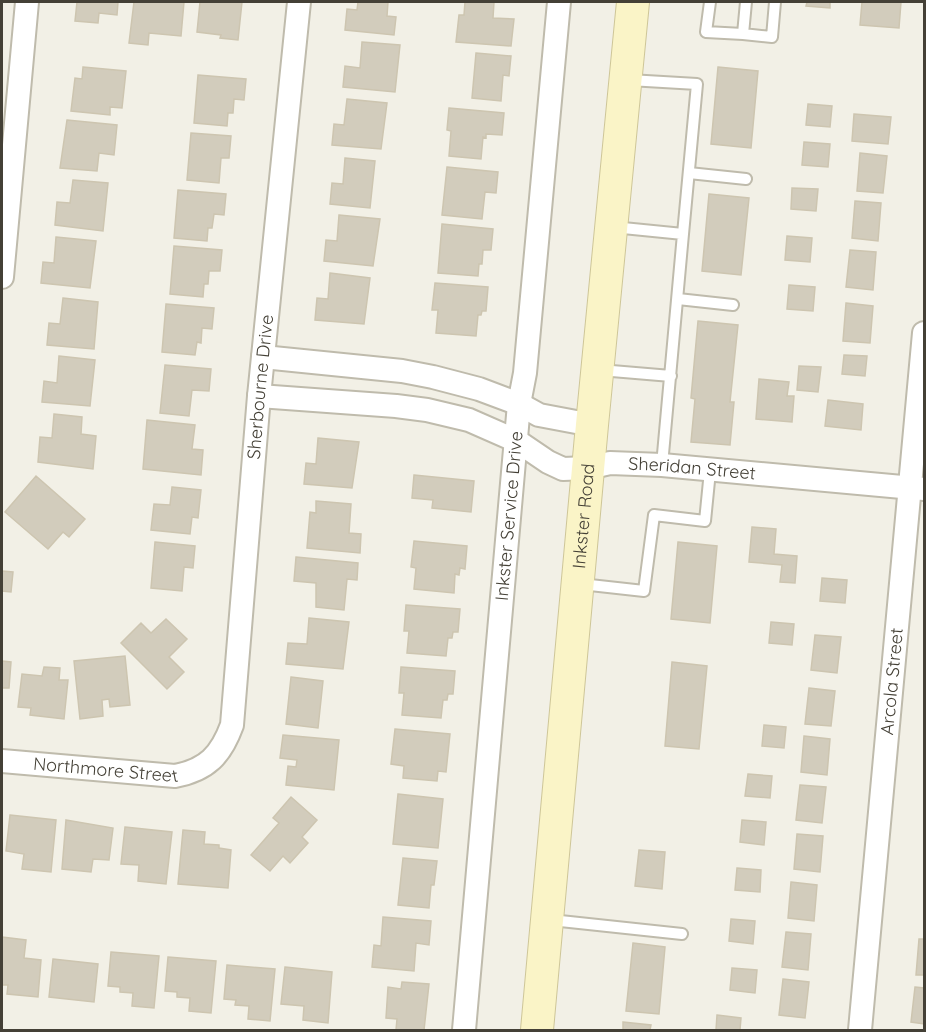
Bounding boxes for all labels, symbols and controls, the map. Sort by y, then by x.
street label: Sherbourne Drive [242,313,278,460]
street label: Inkster Service Drive [490,430,528,602]
street label: Sheridan Street [628,452,757,485]
street label: Inkster Road [567,462,599,570]
street label: Arcola Street [875,627,908,736]
street label: Northmore Street [32,752,180,787]

